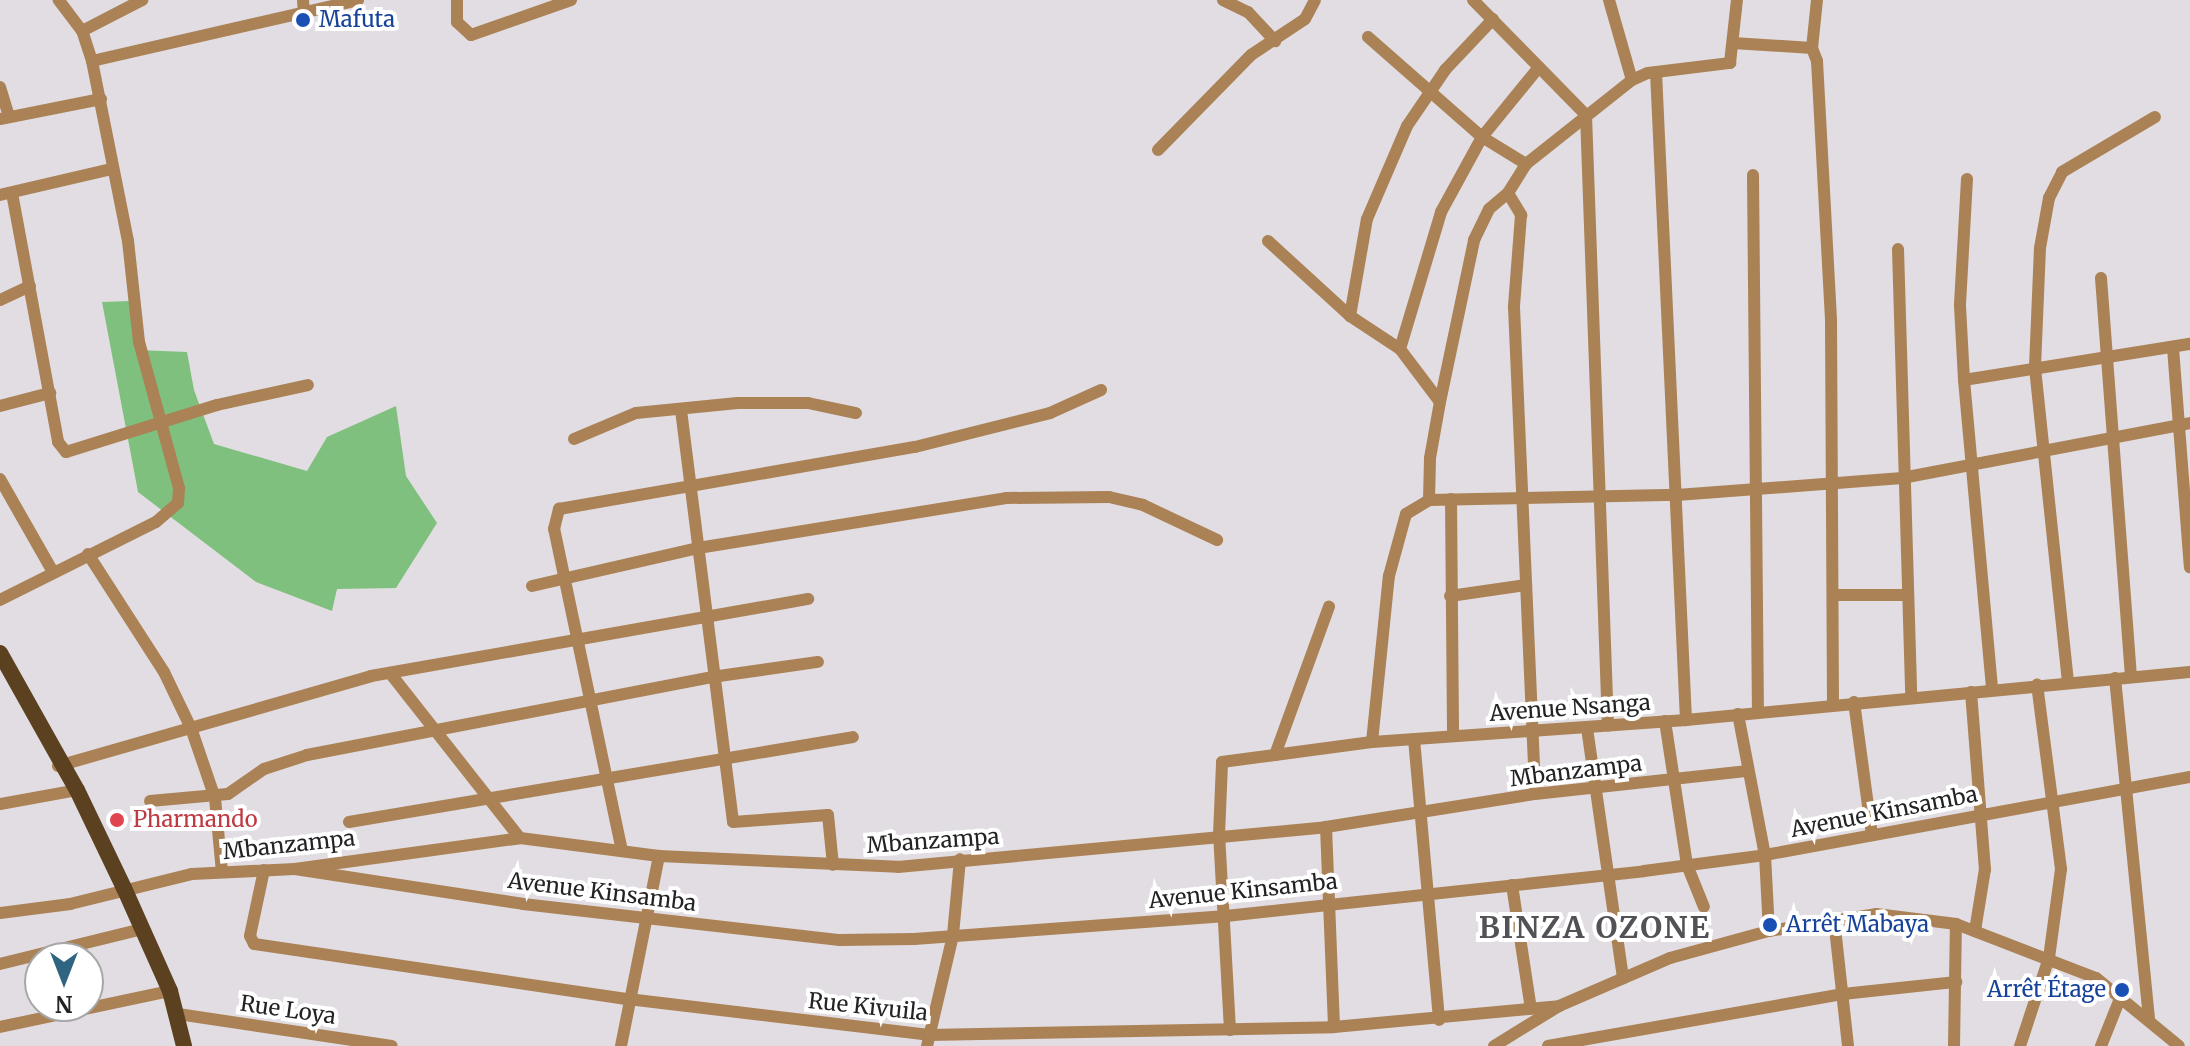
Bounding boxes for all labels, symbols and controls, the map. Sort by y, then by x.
place label: Mafuta [319,7,395,33]
marker: Mafuta [294,11,312,29]
street label: Avenue Nsanga [1489,689,1651,727]
street label: Mbanzampa [1509,750,1643,792]
street label: Avenue Kinsamba [1788,781,1980,843]
place label: Pharmando [133,807,258,833]
marker: Pharmando [108,811,126,829]
street label: Mbanzampa [866,823,1000,859]
street label: Mbanzampa [222,825,356,865]
street label: Avenue Kinsamba [506,867,698,917]
street label: Avenue Kinsamba [1147,868,1339,914]
district label: BINZA OZONE [1479,909,1711,945]
place label: Arrêt Mabaya [1786,912,1929,938]
marker: Arrêt Mabaya [1761,916,1779,934]
north arrow [24,942,104,1022]
place label: Arrêt Étage [1987,977,2106,1003]
marker: Arrêt Étage [2113,981,2131,999]
street label: Rue Kivuila [807,988,929,1026]
text: N [55,990,73,1018]
street label: Rue Loya [238,990,338,1030]

